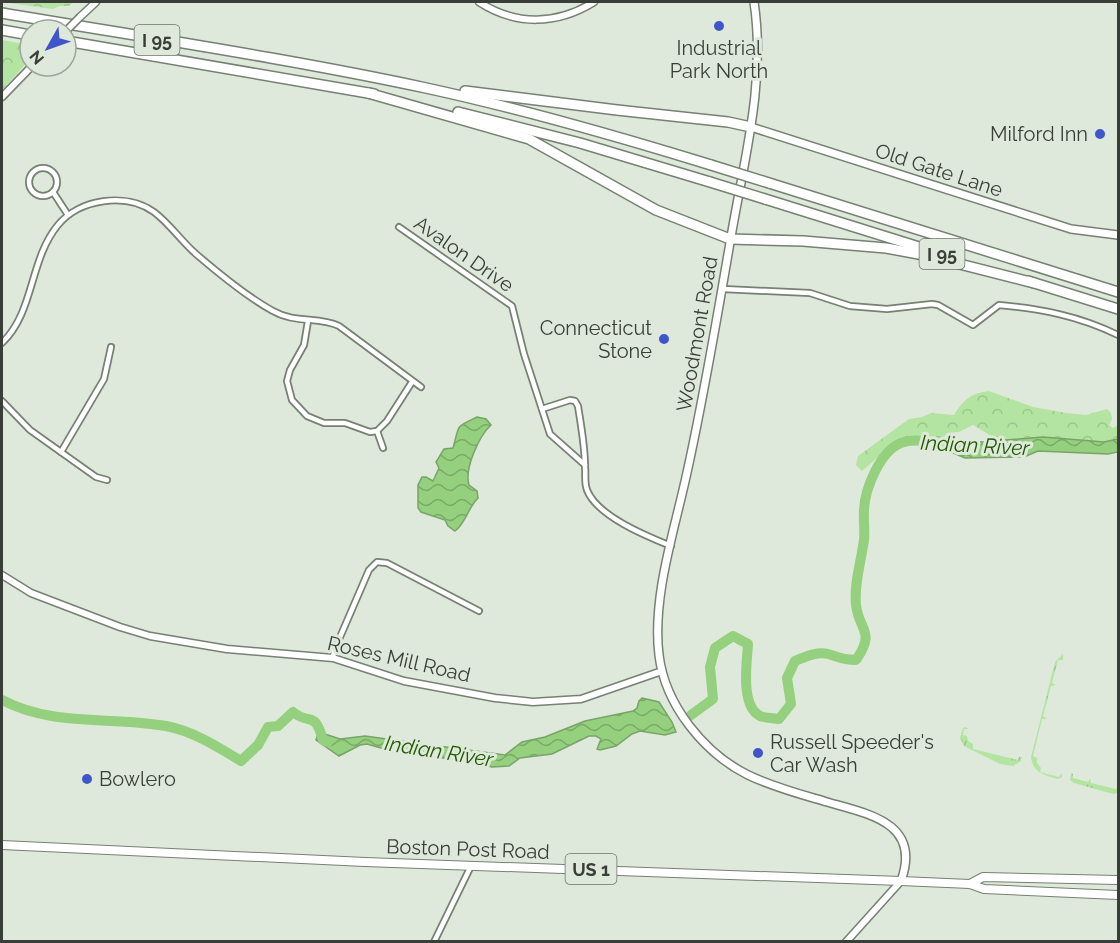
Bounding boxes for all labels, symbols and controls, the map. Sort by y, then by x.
north arrow [18,18,78,78]
marker: Industrial Park North [712,19,726,33]
road number: I 95 [134,25,180,55]
place label: Industrial Park North [670,36,768,83]
text: N [26,47,48,68]
place label: Milford Inn [990,122,1088,146]
marker: Milford Inn [1093,127,1107,141]
street label: Old Gate Lane [872,138,1006,202]
street label: Avalon Drive [410,211,519,297]
road number: I 95 [920,239,964,269]
street label: Woodmont Road [672,254,722,414]
place label: Connecticut Stone [540,316,652,363]
marker: Connecticut Stone [657,332,671,346]
water label: Indian River [920,430,1031,460]
street label: Roses Mill Road [325,631,473,687]
water label: Indian River [383,730,496,772]
place label: Russell Speeder's Car Wash [770,730,934,777]
marker: Russell Speeder's Car Wash [751,746,765,760]
place label: Bowlero [99,767,176,791]
marker: Bowlero [80,772,94,786]
street label: Boston Post Road [386,834,550,864]
road number: US 1 [566,854,616,884]

